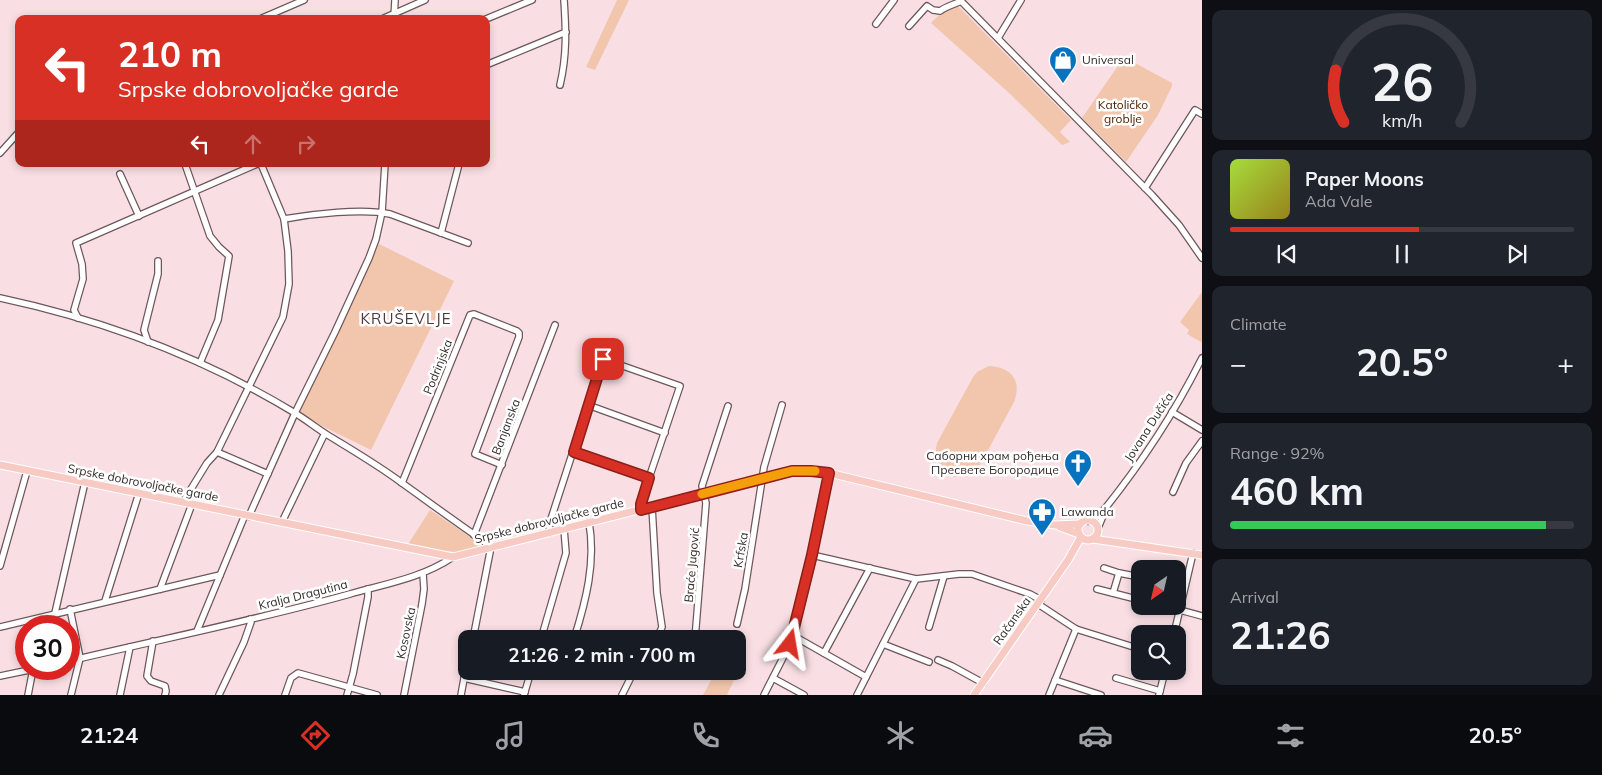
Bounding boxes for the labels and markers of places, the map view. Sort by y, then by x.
shop icon: Universal [1048,45,1078,84]
place label: Universal [1082,52,1134,67]
pin [582,338,624,380]
place label: Саборни храм рођења Пресвете Богородице [926,448,1059,477]
church icon: Саборни храм рођења Пресвете Богородице [1063,448,1093,487]
pharmacy icon: Lawanda [1027,497,1057,536]
place label: Lawanda [1061,504,1114,519]

